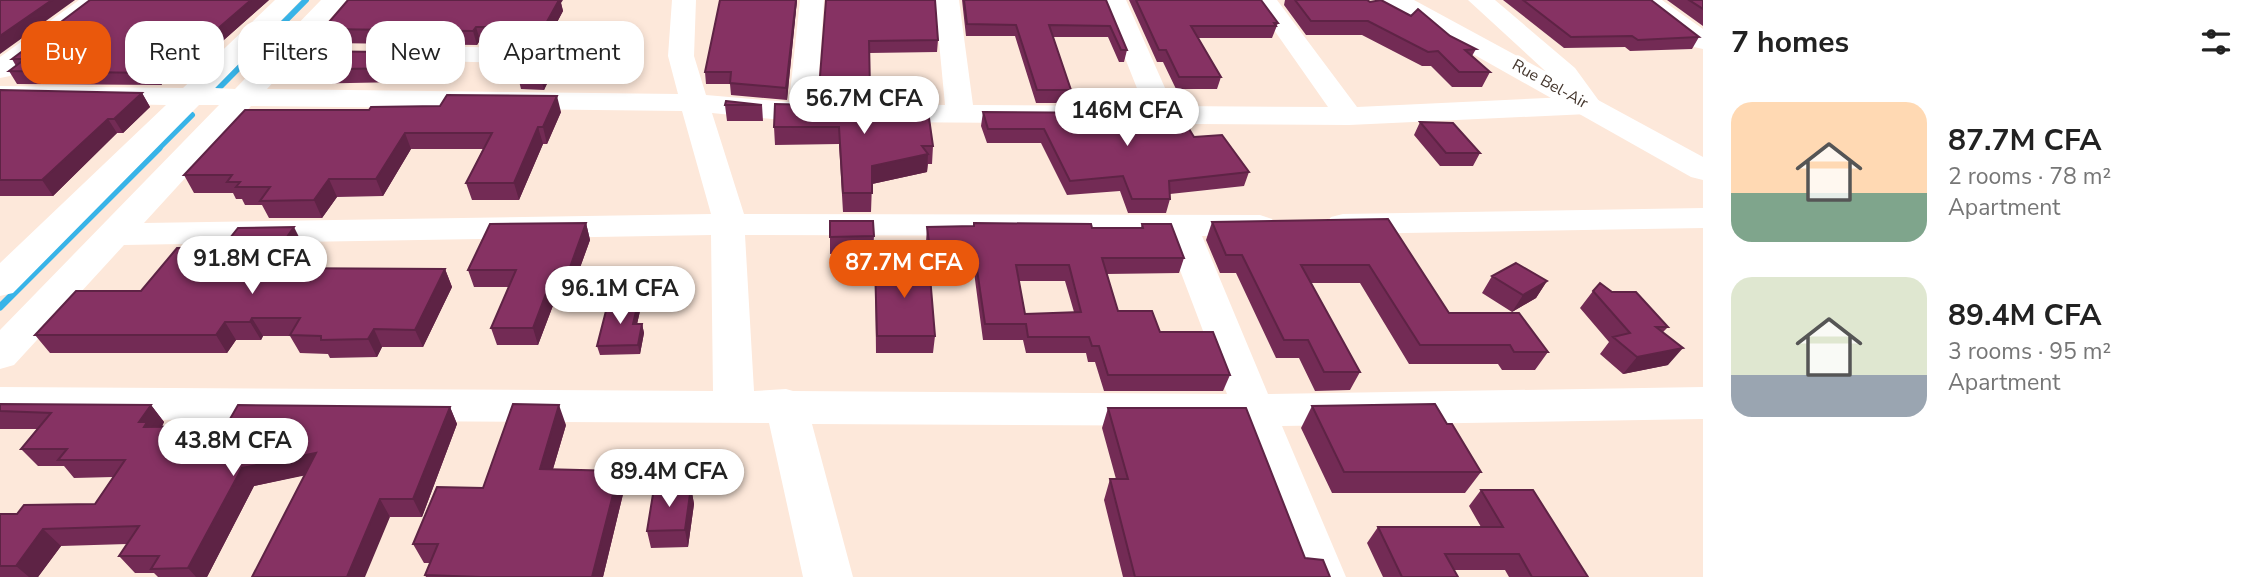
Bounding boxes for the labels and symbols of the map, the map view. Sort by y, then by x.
street label: Rue Bel-Air [1508,54,1592,114]
pin: 56.7M CFA [784,76,944,136]
pin: 146M CFA [1055,88,1199,148]
pin: 91.8M CFA [172,236,332,296]
pin: 87.7M CFA [824,240,984,300]
pin: 96.1M CFA [540,266,700,326]
pin: 43.8M CFA [153,419,313,478]
pin: 89.4M CFA [589,449,749,509]

